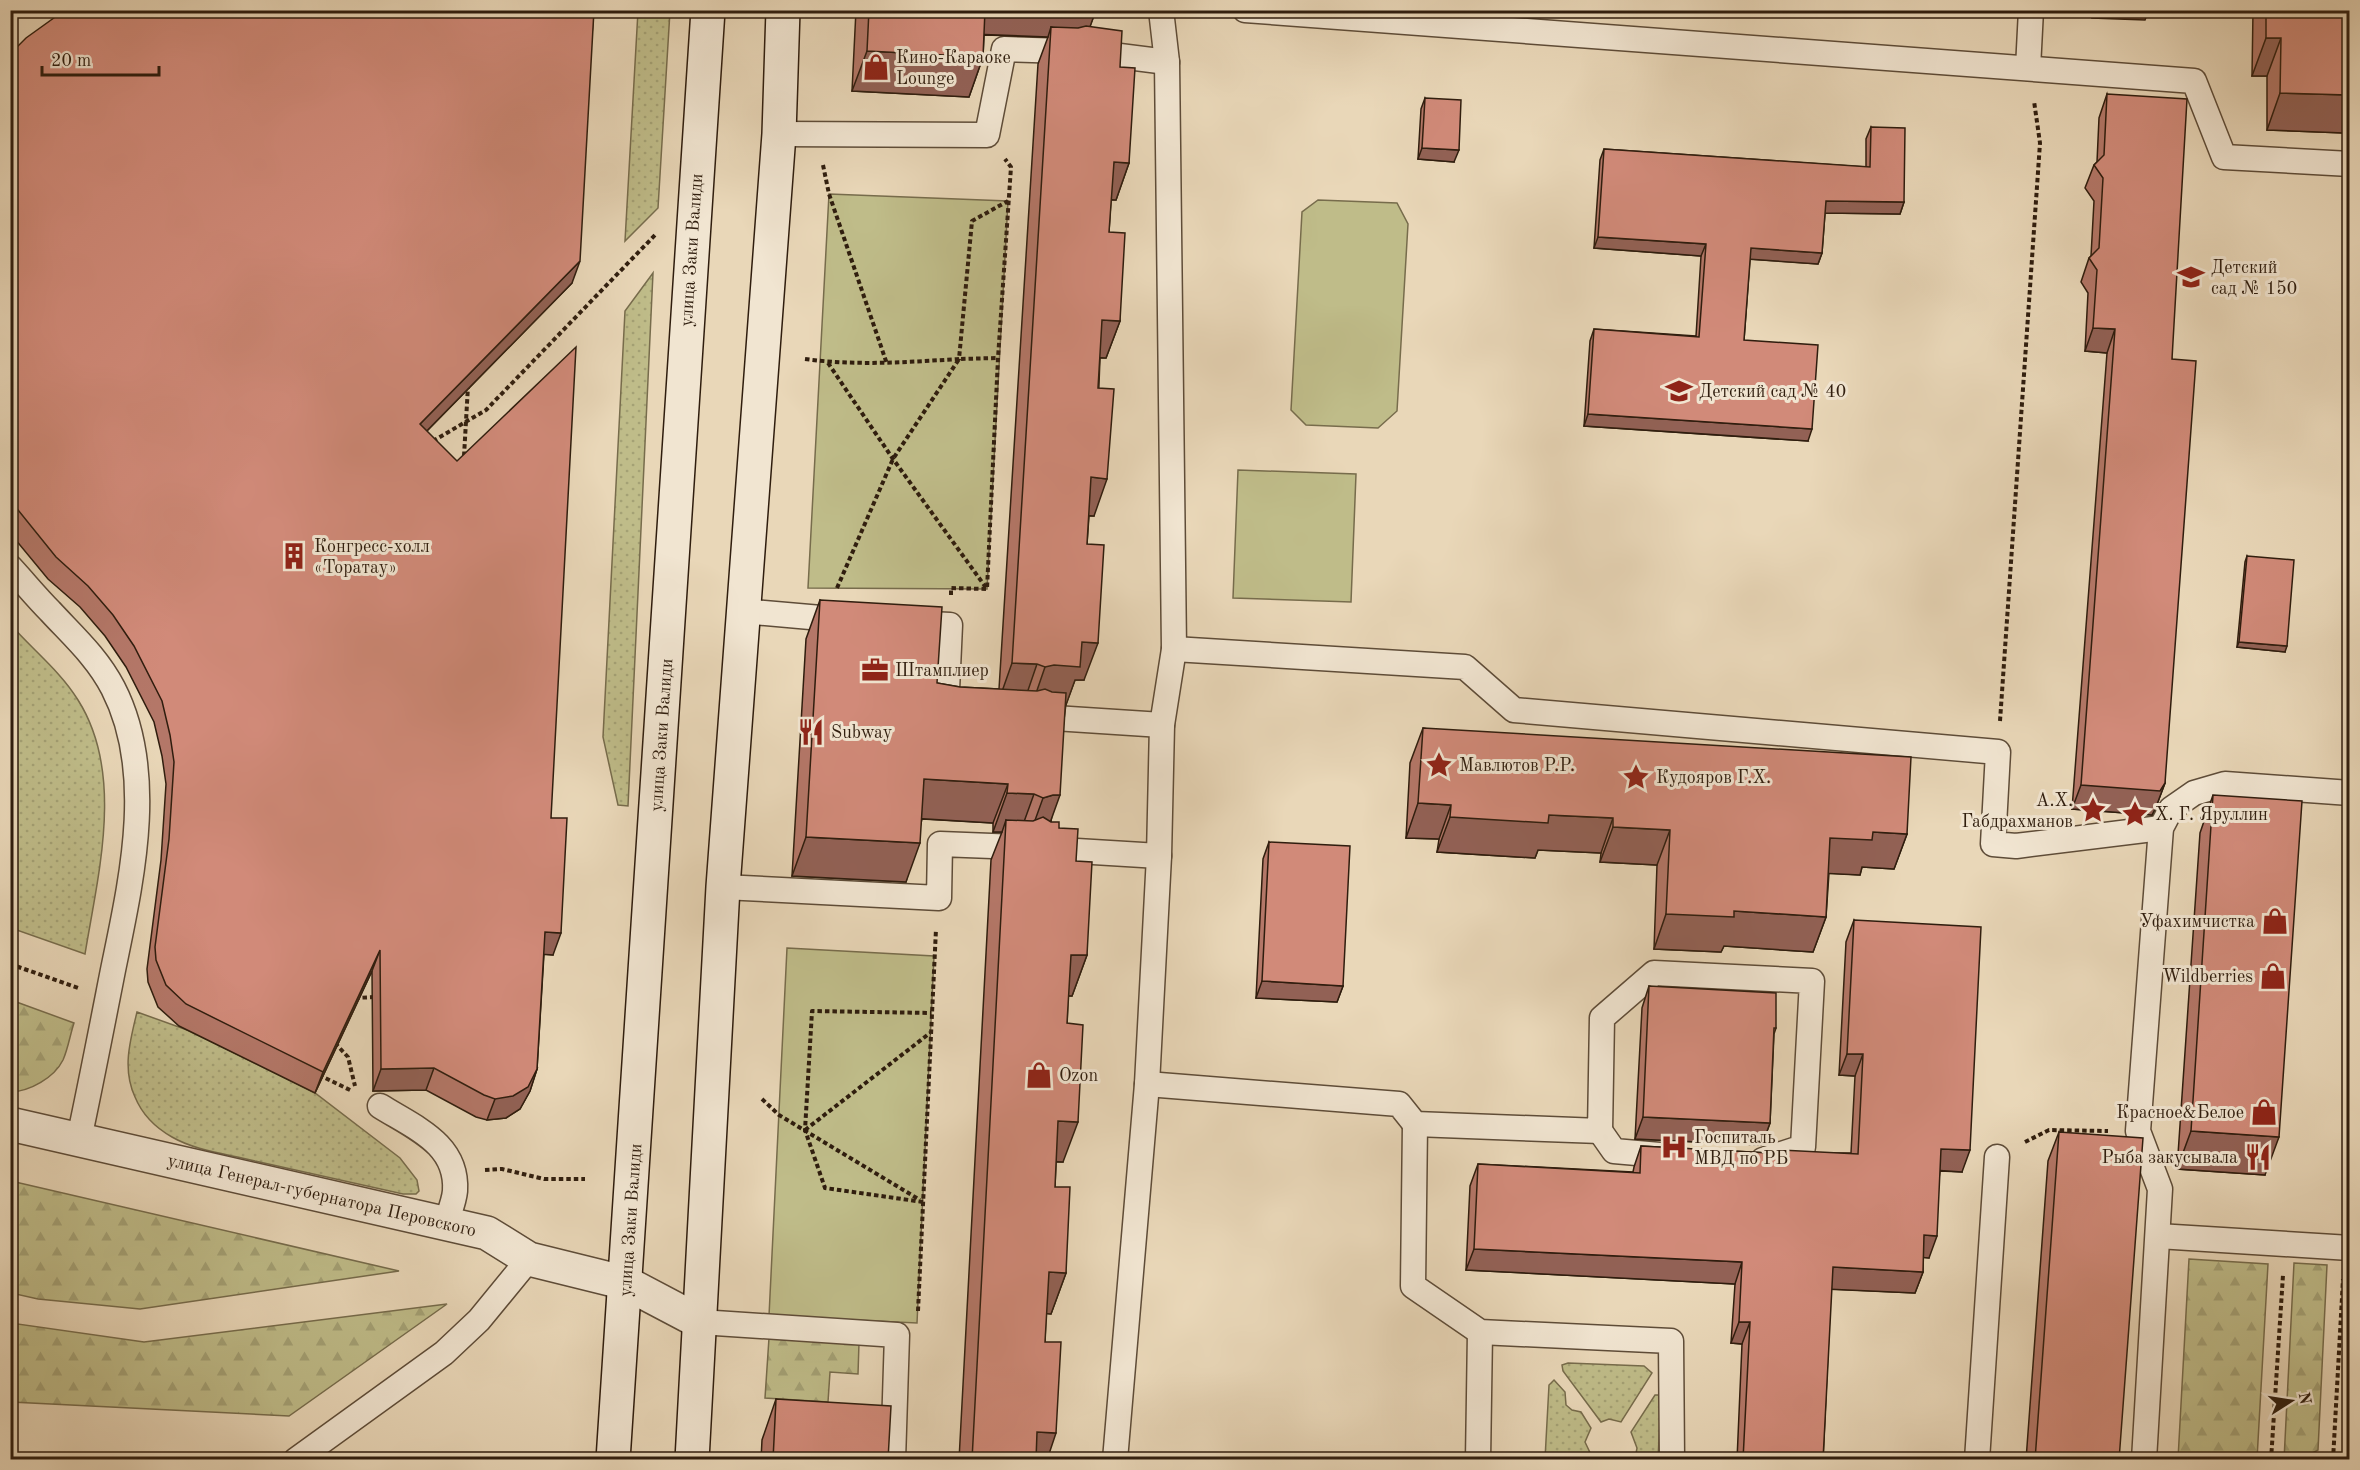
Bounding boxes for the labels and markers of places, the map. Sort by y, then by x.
place label: Кино-Караоке Lounge [896,49,1011,88]
shop icon: Кино-Караоке Lounge [861,52,891,82]
place label: Детский сад № 150 [2211,259,2297,298]
school or university icon: Детский сад № 150 [2176,262,2206,292]
school or university icon: Детский сад № 40 [1664,376,1694,406]
place label: Детский сад № 40 [1699,383,1846,401]
place label: Конгресс-холл «Торатау» [314,538,430,577]
building icon: Конгресс-холл «Торатау» [279,541,309,571]
office icon: Штамплиер [860,655,890,685]
place label: Штамплиер [895,662,989,680]
restaurant icon: Subway [796,717,826,747]
place label: Subway [831,724,893,742]
place icon: Мавлютов Р.Р. [1424,750,1454,780]
place label: Мавлютов Р.Р. [1459,757,1575,775]
place icon: Кудояров Г.Х. [1621,762,1651,792]
place label: Кудояров Г.Х. [1656,769,1771,787]
place label: А.Х. Габдрахманов [1961,792,2073,831]
place icon: А.Х. Габдрахманов [2078,795,2108,825]
place icon: Х. Г. Яруллин [2120,799,2150,829]
place label: Х. Г. Яруллин [2155,806,2268,824]
shop icon: Уфахимчистка [2260,906,2290,936]
place label: Уфахимчистка [2140,913,2255,932]
shop icon: Wildberries [2258,961,2288,991]
place label: Wildberries [2162,968,2253,986]
shop icon: Ozon [1024,1060,1054,1090]
place label: Ozon [1059,1067,1098,1085]
shop icon: Красное&Белое [2249,1097,2279,1127]
place label: Красное&Белое [2116,1104,2244,1122]
place label: Госпиталь МВД по РБ [1694,1129,1788,1168]
hospital icon: Госпиталь МВД по РБ [1659,1132,1689,1162]
restaurant icon: Рыба закусывала [2243,1142,2273,1172]
place label: Рыба закусывала [2101,1149,2238,1167]

